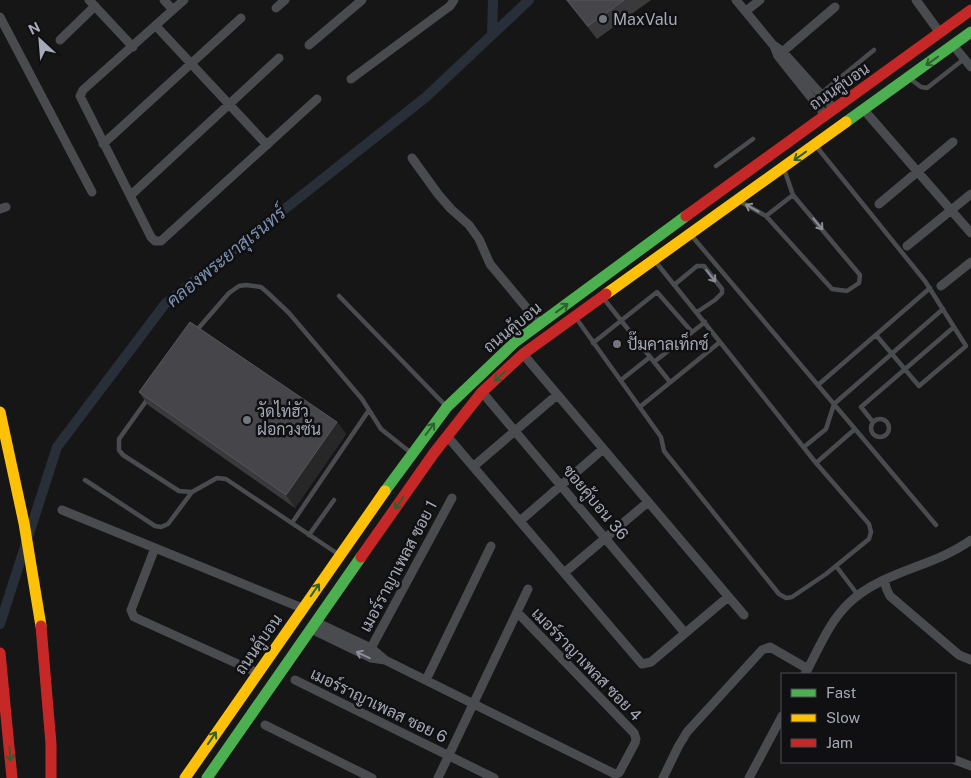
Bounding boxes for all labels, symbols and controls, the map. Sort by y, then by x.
place label: MaxValu [613,10,677,29]
marker: MaxValu [597,13,609,25]
north arrow [15,15,65,65]
text: N [26,19,43,38]
one-way arrow [925,56,939,66]
street label: ถนนคู้บอน [805,58,874,116]
one-way arrow [793,151,807,161]
water label: คลองพระยาสุเรนทร์ [161,199,293,313]
one-way arrow [745,202,760,212]
one-way arrow [812,217,823,230]
one-way arrow [706,269,717,282]
street label: ถนนคู้บอน [479,297,546,358]
one-way arrow [555,303,569,313]
place label: ปั๊มคาลเท็กซ์ [627,331,709,354]
marker: ปั๊มคาลเท็กซ์ [611,338,623,350]
one-way arrow [493,370,506,382]
place label: วัดไท่ฮัว ฝอกวงซัน [257,400,321,439]
marker: วัดไท่ฮัว ฝอกวงซัน [241,414,253,426]
one-way arrow [424,423,435,436]
street label: ซอยคู้บอน 36 [557,460,633,545]
street label: เมอร์ราญาเพลส ซอย 1 [353,496,441,635]
one-way arrow [394,496,404,510]
one-way arrow [310,583,320,597]
street label: เมอร์ราญาเพลส ซอย 4 [528,602,648,725]
street label: ถนนคู้บอน [230,610,288,679]
one-way arrow [356,650,371,659]
street label: เมอร์ราญาเพลส ซอย 6 [307,661,452,747]
legend [781,673,956,763]
text: Fast [826,684,856,701]
text: Slow [826,709,861,726]
one-way arrow [207,731,217,745]
text: Jam [826,734,853,751]
one-way arrow [5,745,15,761]

